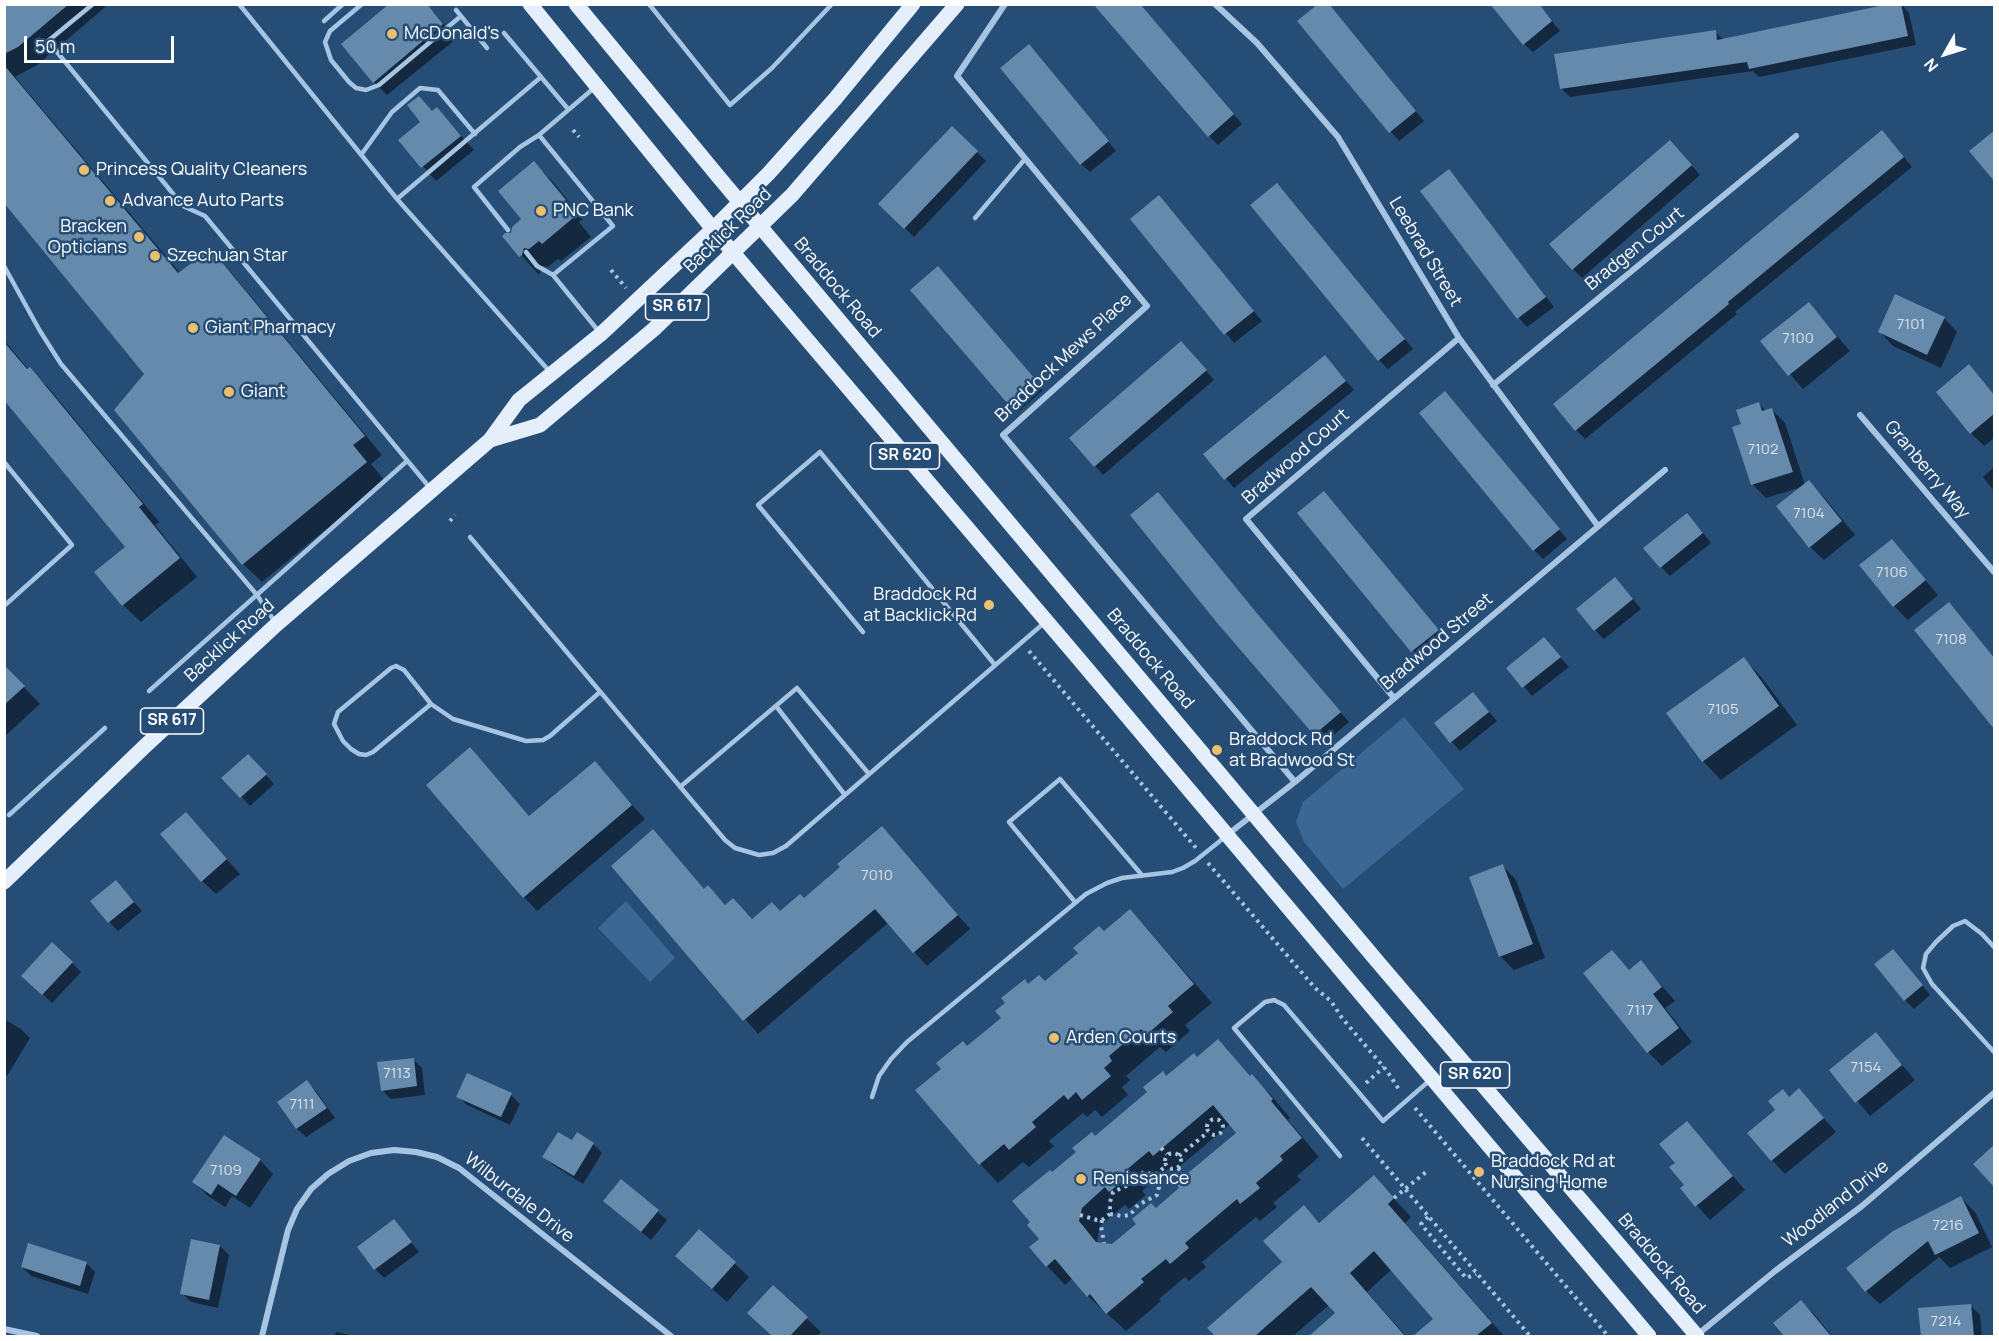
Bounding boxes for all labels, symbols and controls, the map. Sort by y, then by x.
place label: McDonald's [404,23,499,45]
scale bar [27,24,177,62]
north arrow [1915,24,1975,84]
marker: McDonald's [385,27,399,41]
text: 50 m [35,34,75,58]
text: N [1919,54,1943,77]
place label: Princess Quality Cleaners [96,159,307,181]
marker: Princess Quality Cleaners [77,163,91,177]
street label: Backlick Road [680,184,776,278]
place label: Advance Auto Parts [122,190,284,212]
street label: Leebrad Street [1384,193,1466,311]
marker: Advance Auto Parts [103,194,117,208]
place label: PNC Bank [553,200,633,222]
street label: Bradgen Court [1581,203,1689,295]
marker: PNC Bank [534,204,548,218]
place label: Bracken Opticians [48,216,127,258]
marker: Bracken Opticians [132,230,146,244]
street label: Braddock Road [789,233,885,343]
place label: Szechuan Star [167,245,288,267]
marker: Szechuan Star [148,249,162,263]
street label: Braddock Mews Place [991,289,1137,427]
road number: SR 617 [646,294,708,320]
house number: 7101 [1897,316,1925,334]
place label: Giant Pharmacy [205,317,336,339]
marker: Giant Pharmacy [186,321,200,335]
house number: 7100 [1782,330,1814,348]
place label: Giant [241,381,286,403]
marker: Giant [222,385,236,399]
street label: Bradwood Court [1238,405,1354,509]
street label: Granberry Way [1880,416,1974,524]
house number: 7102 [1747,441,1779,459]
road number: SR 620 [870,443,940,469]
house number: 7104 [1793,505,1825,523]
house number: 7106 [1876,564,1908,582]
place label: Braddock Rd at Backlick Rd [863,584,977,626]
street label: Bradwood Street [1377,589,1497,695]
street label: Backlick Road [181,595,279,687]
marker: Braddock Rd at Backlick Rd [982,598,996,612]
street label: Braddock Road [1102,604,1198,714]
house number: 7108 [1935,631,1967,649]
house number: 7105 [1707,701,1739,719]
road number: SR 617 [140,708,204,734]
place label: Braddock Rd at Bradwood St [1229,729,1355,771]
marker: Braddock Rd at Bradwood St [1210,743,1224,757]
house number: 7010 [861,867,893,885]
house number: 7117 [1627,1002,1653,1020]
place label: Arden Courts [1066,1027,1176,1049]
marker: Arden Courts [1047,1031,1061,1045]
house number: 7154 [1851,1059,1881,1077]
road number: SR 620 [1440,1062,1510,1088]
house number: 7113 [383,1065,411,1083]
house number: 7111 [289,1096,315,1114]
street label: Wilburdale Drive [460,1148,578,1248]
place label: Braddock Rd at Nursing Home [1491,1151,1615,1194]
street label: Woodland Drive [1779,1156,1893,1252]
house number: 7109 [210,1162,242,1180]
marker: Braddock Rd at Nursing Home [1472,1165,1486,1179]
place label: Renissance [1093,1168,1189,1190]
marker: Renissance [1074,1172,1088,1186]
street label: Braddock Road [1613,1209,1709,1319]
house number: 7216 [1932,1217,1964,1235]
house number: 7214 [1931,1313,1961,1331]

